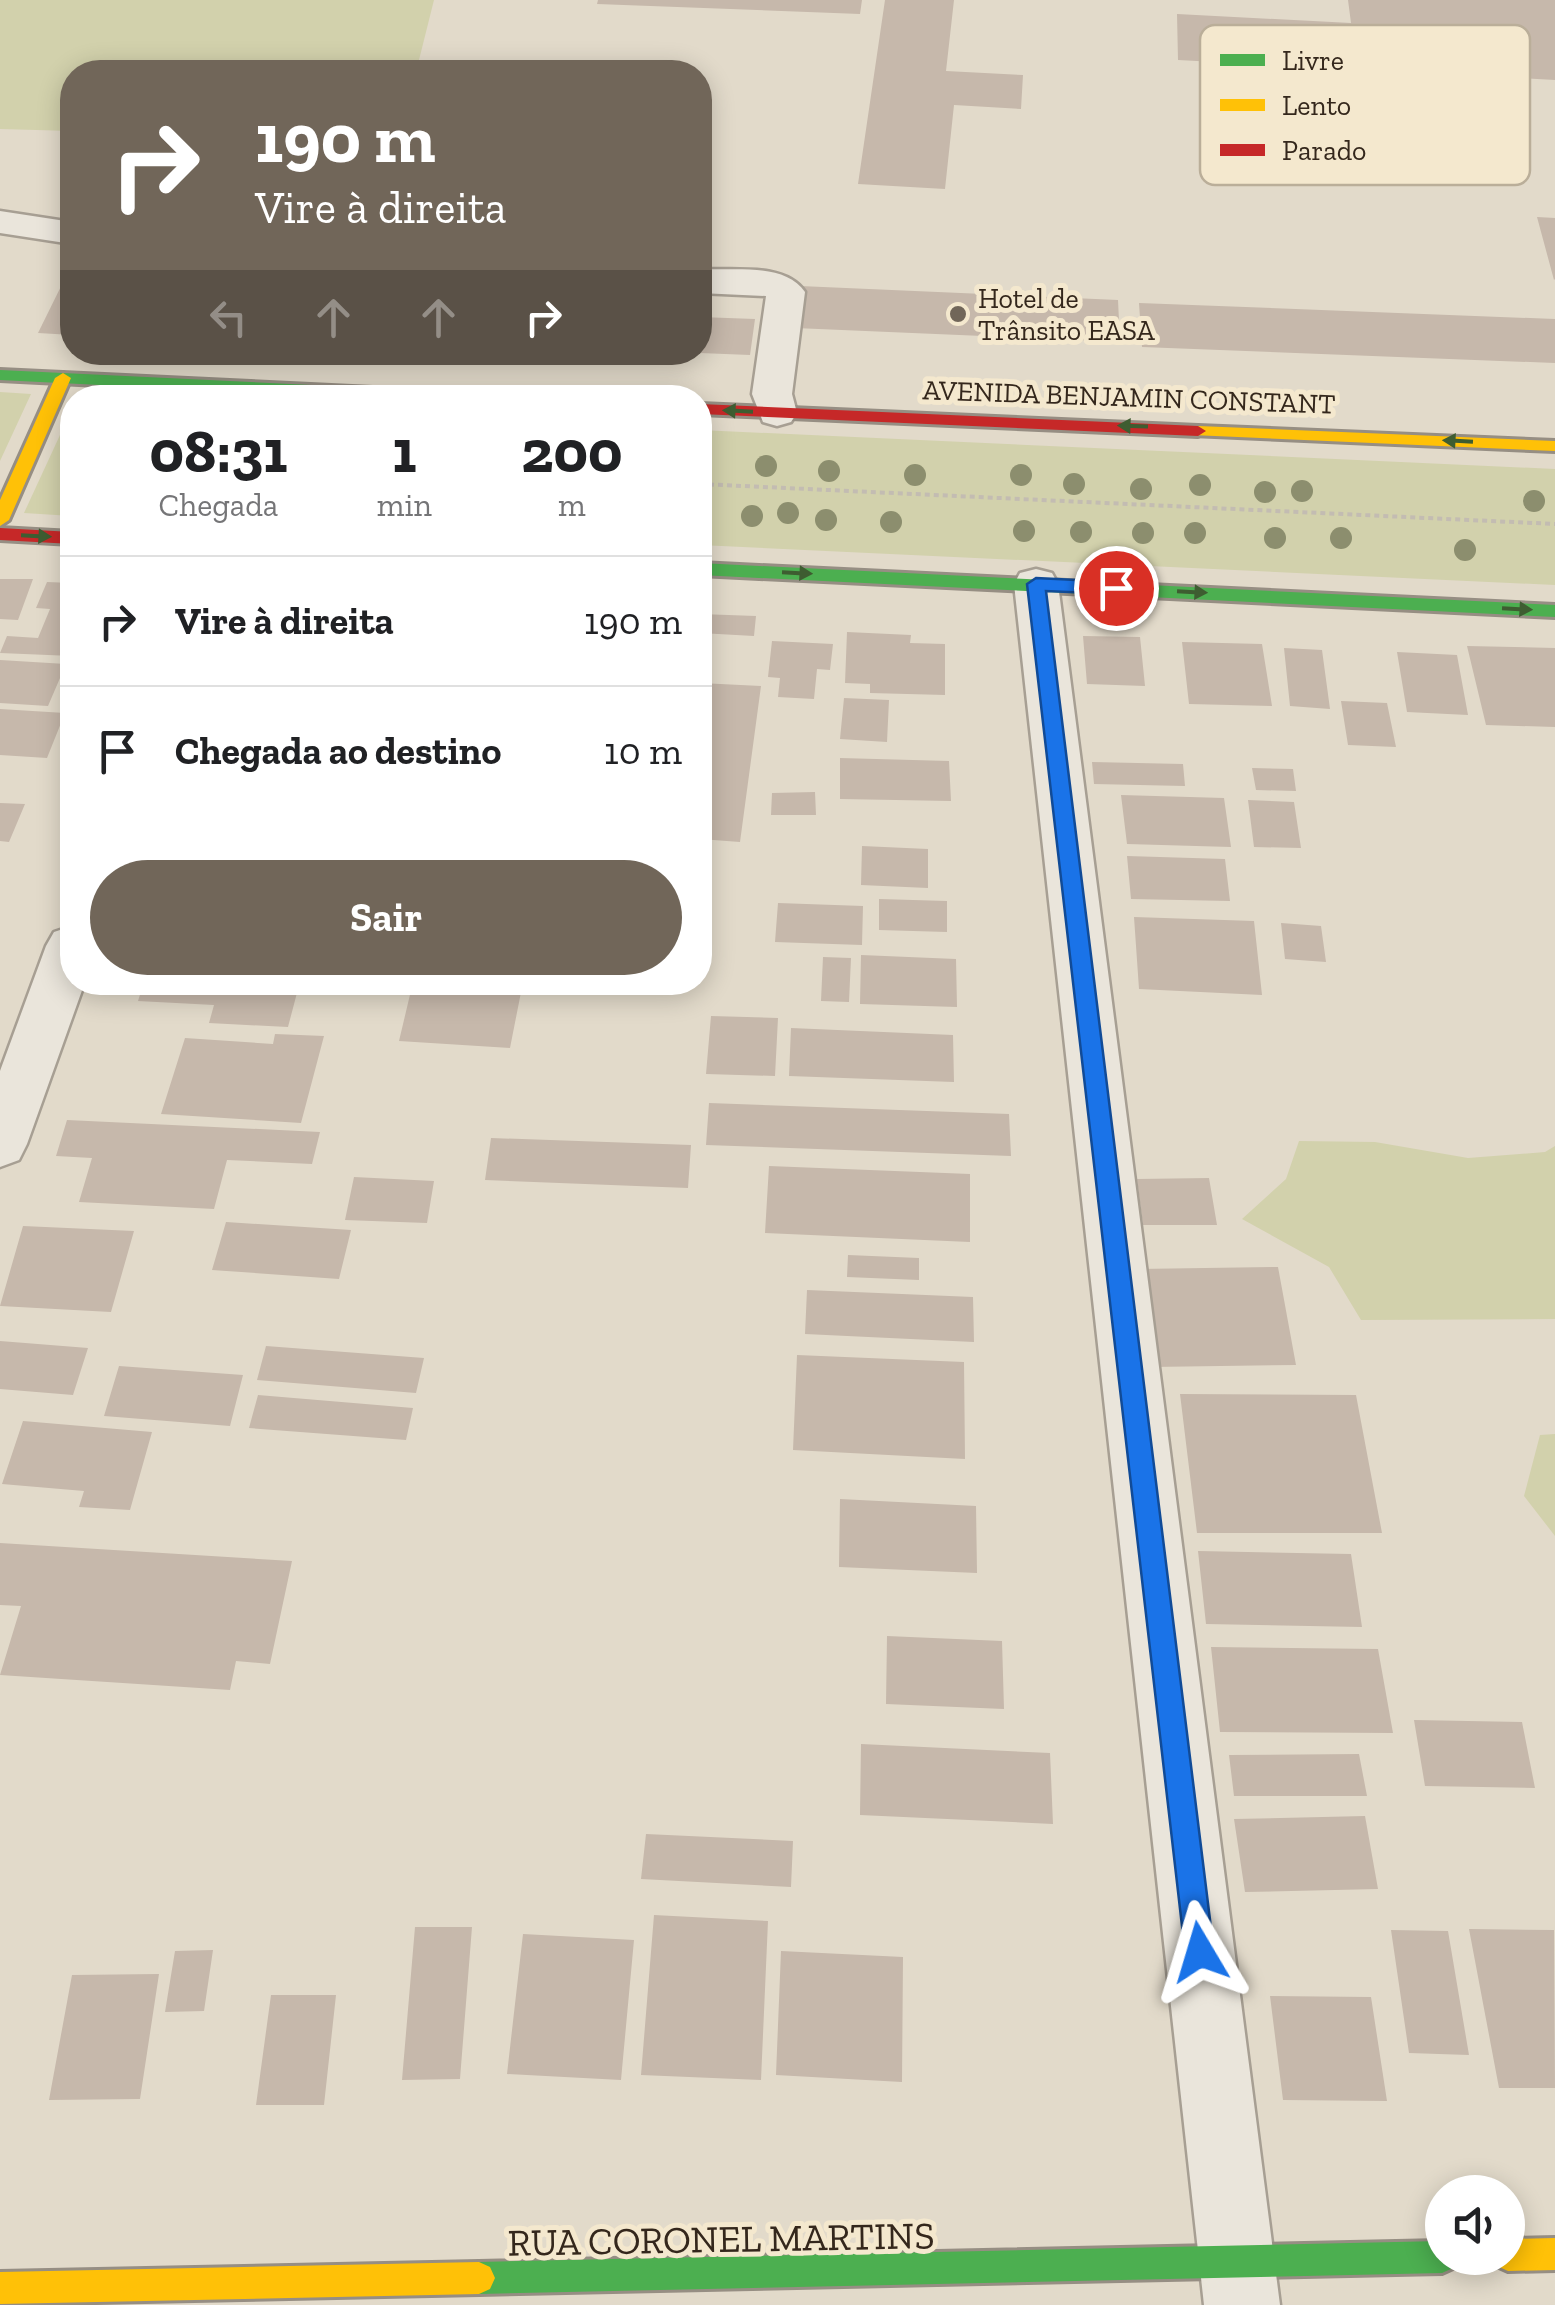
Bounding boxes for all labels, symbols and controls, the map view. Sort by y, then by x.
legend [1200,25,1530,185]
text: Livre [1282,44,1344,77]
text: Lento [1282,89,1351,122]
text: 190 m [255,96,435,180]
icon: right [90,100,220,230]
text: Parado [1282,134,1366,167]
text: Vire à direita [255,181,506,235]
place label: Hotel de Trânsito EASA [978,282,1155,347]
icon: left [201,290,256,345]
icon: ahead [306,290,361,345]
icon: ahead [411,290,466,345]
icon: right [516,290,571,345]
marker: Hotel de Trânsito EASA [947,303,969,325]
street label: AVENIDA BENJAMIN CONSTANT [922,373,1336,421]
one-way arrow [722,403,754,419]
text: 08:31 [149,415,287,487]
text: 1 [392,415,416,487]
text: 200 [521,415,623,487]
one-way arrow [1116,418,1148,434]
one-way arrow [1441,433,1473,449]
text: Chegada [159,486,278,524]
text: min [377,486,432,524]
text: m [558,486,586,524]
one-way arrow [21,528,53,544]
pin [1074,546,1159,631]
icon: arrive [1089,561,1144,616]
one-way arrow [782,565,814,581]
one-way arrow [1176,584,1208,600]
icon: right [90,594,145,649]
text: Vire à direita [175,598,394,644]
text: 190 m [584,598,682,644]
one-way arrow [1501,601,1533,617]
icon: arrive [90,724,145,779]
text: Chegada ao destino [175,728,501,774]
text: 10 m [604,728,682,774]
button: Sair [90,860,682,975]
position arrow [1148,1900,1252,2004]
map controls [1425,2175,1525,2275]
button: sound [1425,2175,1525,2275]
street label: RUA CORONEL MARTINS [507,2212,935,2266]

